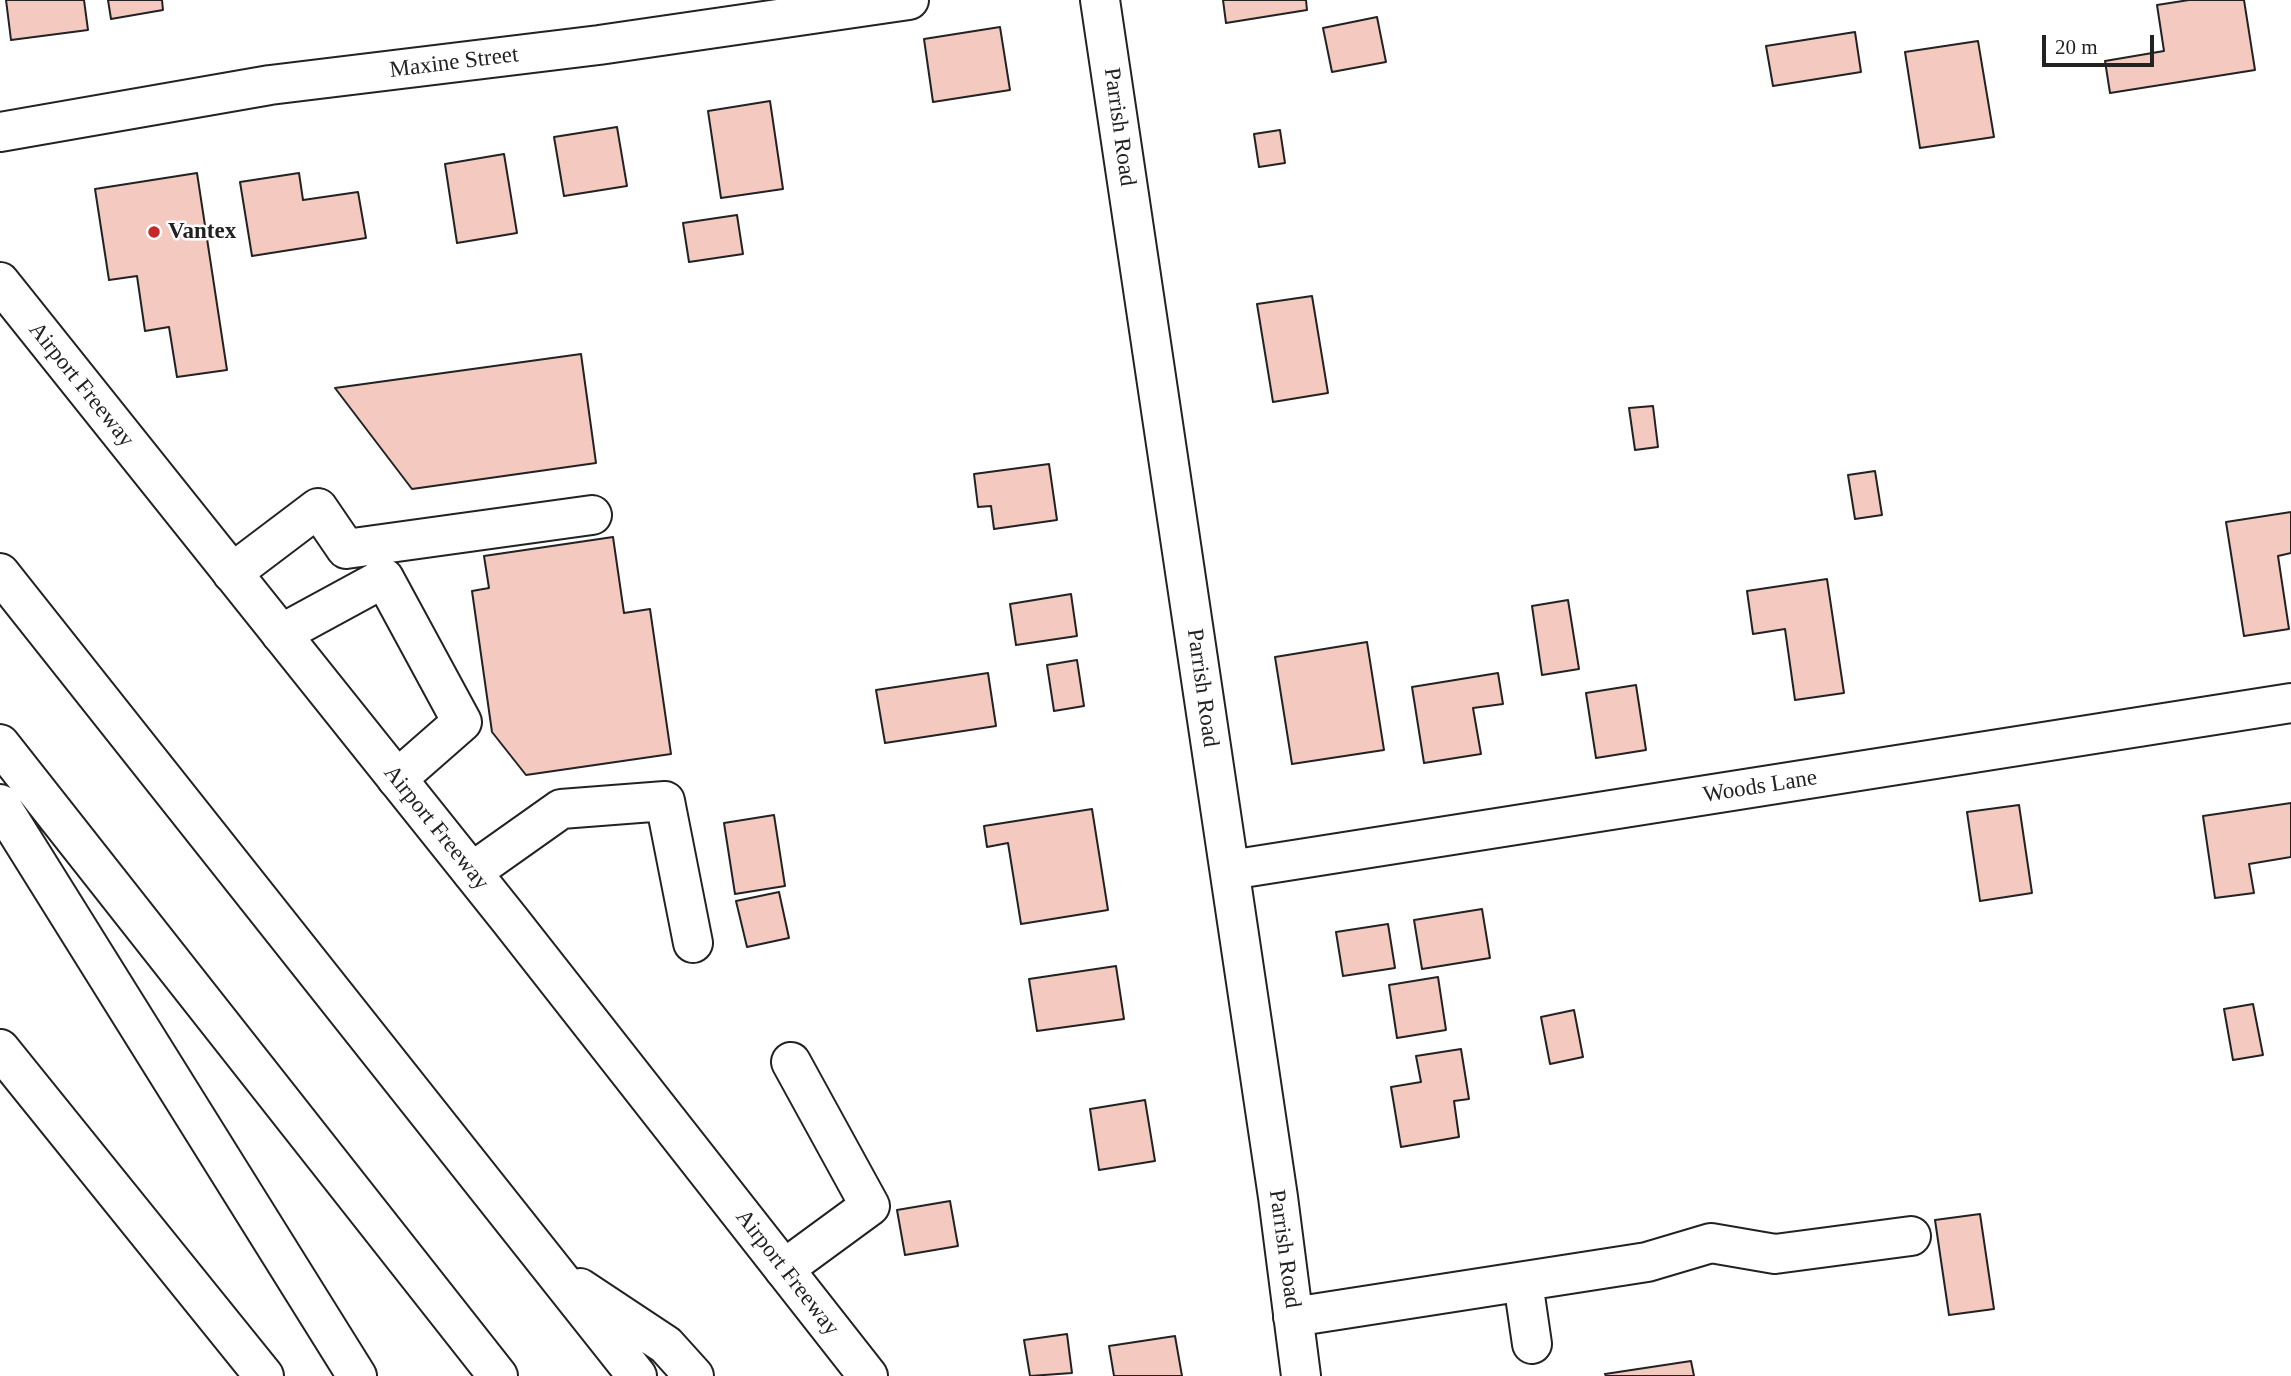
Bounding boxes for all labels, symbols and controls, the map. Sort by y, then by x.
scale bar [2046,21,2158,65]
text: 20 m [2055,35,2098,59]
street label: Maxine Street [388,41,520,85]
street label: Parrish Road [1097,66,1141,188]
place label: Vantex [168,218,236,246]
marker: Vantex [146,224,162,240]
street label: Airport Freeway [22,317,140,453]
street label: Parrish Road [1180,627,1224,749]
street label: Airport Freeway [377,760,495,896]
street label: Woods Lane [1701,764,1819,810]
street label: Parrish Road [1262,1188,1306,1310]
street label: Airport Freeway [729,1204,845,1342]

